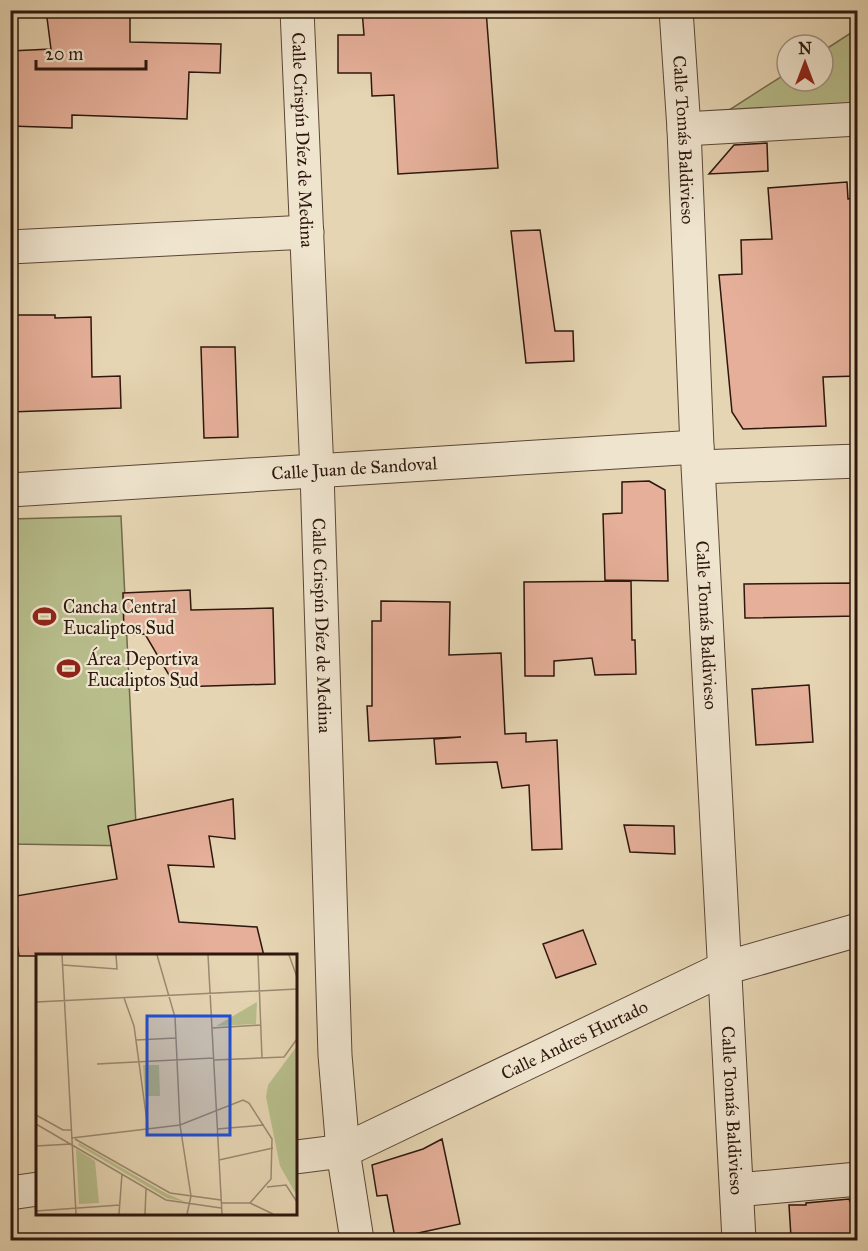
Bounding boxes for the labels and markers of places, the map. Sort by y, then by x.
place label: Cancha Central Eucaliptos Sud [63,596,177,639]
sports icon: Cancha Central Eucaliptos Sud [32,604,58,630]
place label: Área Deportiva Eucaliptos Sud [86,646,199,691]
sports icon: Área Deportiva Eucaliptos Sud [56,656,82,682]

